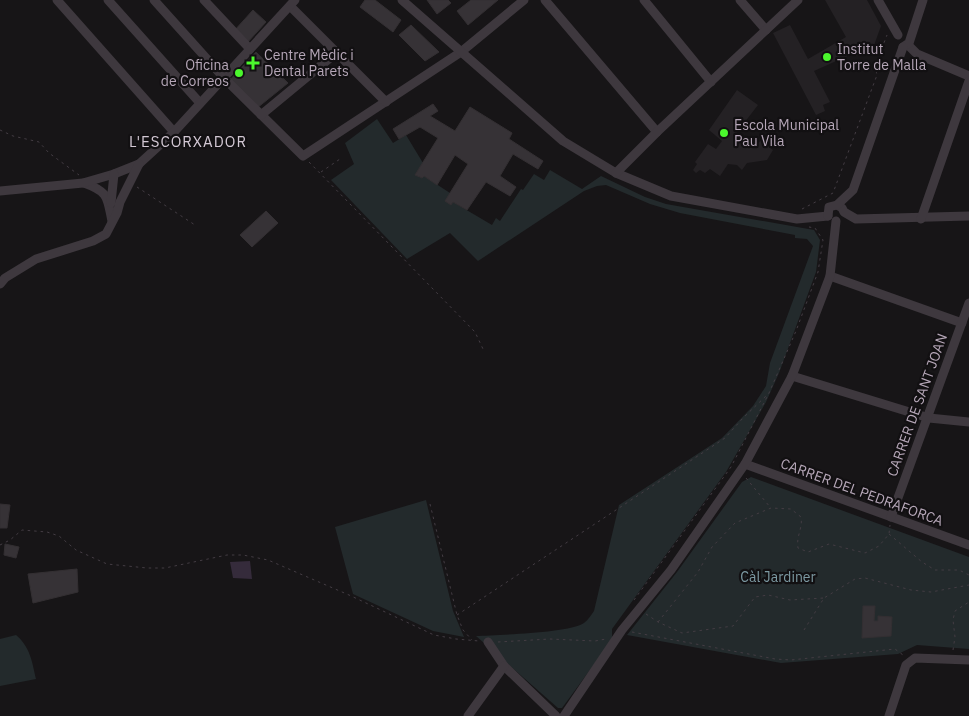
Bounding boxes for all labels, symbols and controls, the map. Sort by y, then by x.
place label: Institut Torre de Malla [837,40,927,74]
place label: Centre Mèdic i Dental Parets [264,46,354,80]
marker: Institut Torre de Malla [821,51,833,63]
place label: Oficina de Correos [161,56,230,90]
marker: Centre Mèdic i Dental Parets [246,56,260,70]
marker: Oficina de Correos [233,67,245,79]
place label: Escola Municipal Pau Vila [734,116,839,150]
marker: Escola Municipal Pau Vila [718,127,730,139]
district label: L'ESCORXADOR [129,132,247,151]
street label: CARRER DE SANT JOAN [883,331,951,479]
street label: CARRER DEL PEDRAFORCA [778,454,946,530]
park label: Càl Jardiner [740,568,816,586]

